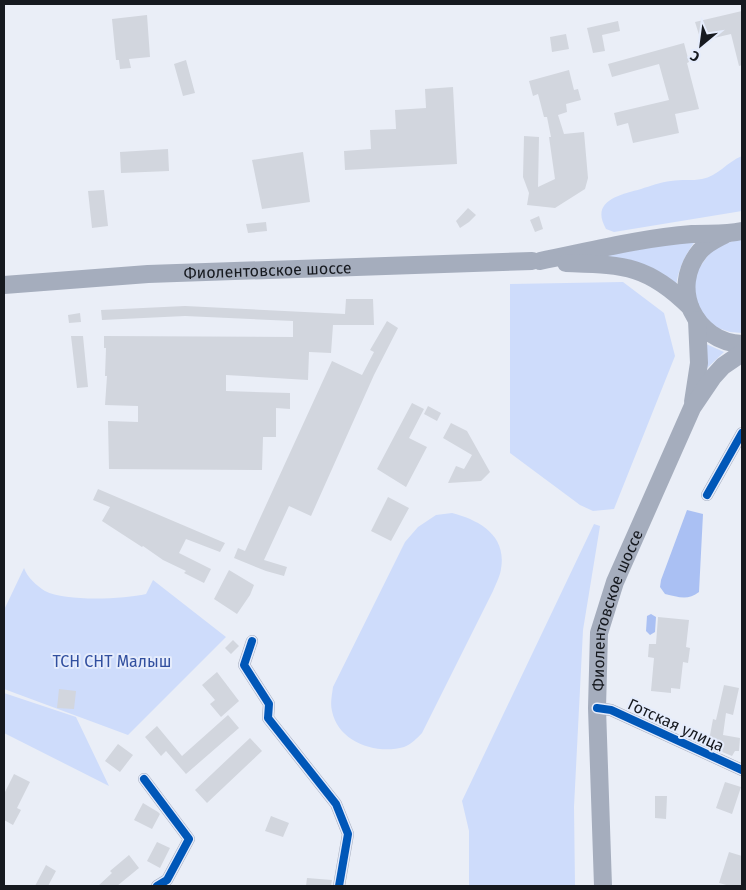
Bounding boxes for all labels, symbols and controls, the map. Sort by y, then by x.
north arrow [676,20,726,70]
text: С [687,47,703,65]
street label: Фиолентовское шоссе [183,258,352,282]
street label: Фиолентовское шоссе [588,526,647,691]
park label: ТСН СНТ Малыш [53,652,172,671]
street label: Готская улица [625,694,727,756]

